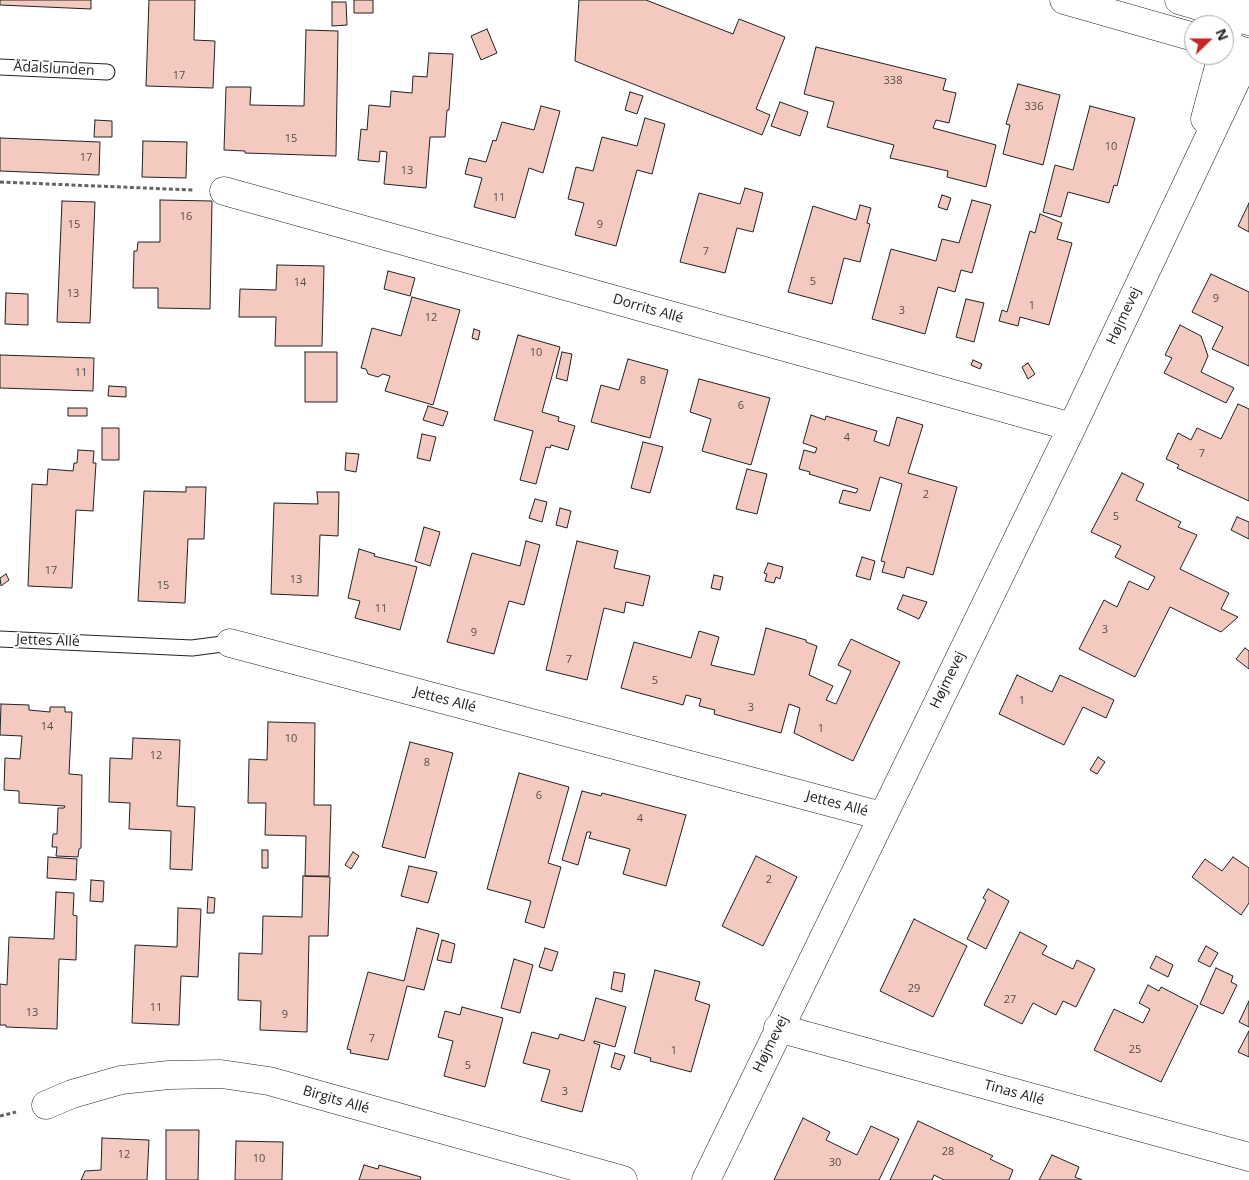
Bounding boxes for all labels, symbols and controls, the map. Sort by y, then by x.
north arrow [1184,15,1234,65]
text: N [1211,26,1233,43]
street label: Ådalslunden [13,58,95,80]
house number: 17 [173,69,185,83]
house number: 338 [884,74,902,88]
house number: 336 [1025,100,1043,114]
house number: 15 [285,132,297,146]
house number: 10 [1105,140,1117,154]
house number: 17 [80,151,92,165]
house number: 13 [401,164,413,178]
house number: 11 [493,191,505,205]
house number: 16 [180,210,192,224]
house number: 15 [68,218,80,232]
house number: 9 [597,218,603,232]
house number: 7 [703,245,709,259]
house number: 5 [810,275,816,289]
house number: 14 [294,276,306,290]
street label: Højmevej [1103,285,1145,347]
house number: 13 [67,287,79,301]
street label: Dorrits Allé [611,291,685,327]
house number: 9 [1213,292,1219,306]
house number: 1 [1029,299,1035,313]
house number: 3 [899,304,905,318]
house number: 12 [425,311,437,325]
house number: 10 [530,346,542,360]
house number: 11 [75,366,87,380]
house number: 8 [640,374,646,388]
house number: 6 [738,399,744,413]
house number: 4 [844,431,850,445]
house number: 7 [1199,447,1205,461]
house number: 2 [923,488,929,502]
house number: 5 [1113,510,1119,524]
house number: 17 [45,564,57,578]
house number: 13 [290,573,302,587]
house number: 15 [157,579,169,593]
house number: 11 [375,602,387,616]
house number: 3 [1102,623,1108,637]
house number: 9 [471,626,477,640]
street label: Jettes Allé [16,631,80,651]
street label: Højmevej [927,649,969,711]
house number: 7 [566,653,572,667]
house number: 5 [652,674,658,688]
street label: Jettes Allé [412,684,478,716]
house number: 1 [1019,694,1025,708]
house number: 3 [748,701,754,715]
house number: 14 [41,720,53,734]
house number: 1 [818,722,824,736]
house number: 10 [285,732,297,746]
house number: 12 [150,749,162,763]
house number: 8 [424,756,430,770]
street label: Jettes Allé [804,788,870,820]
house number: 6 [536,789,542,803]
house number: 4 [637,812,643,826]
house number: 2 [766,873,772,887]
house number: 29 [908,982,920,996]
house number: 27 [1004,993,1016,1007]
house number: 11 [150,1001,162,1015]
house number: 13 [26,1006,38,1020]
house number: 9 [282,1008,288,1022]
street label: Højmevej [750,1013,792,1075]
house number: 7 [369,1032,375,1046]
house number: 25 [1129,1043,1141,1057]
house number: 1 [671,1044,677,1058]
house number: 5 [465,1059,471,1073]
street label: Tinas Allé [982,1077,1046,1109]
street label: Birgits Allé [301,1082,371,1118]
house number: 3 [562,1085,568,1099]
house number: 28 [942,1145,954,1159]
house number: 12 [118,1148,130,1162]
house number: 10 [253,1152,265,1166]
house number: 30 [829,1156,841,1170]

